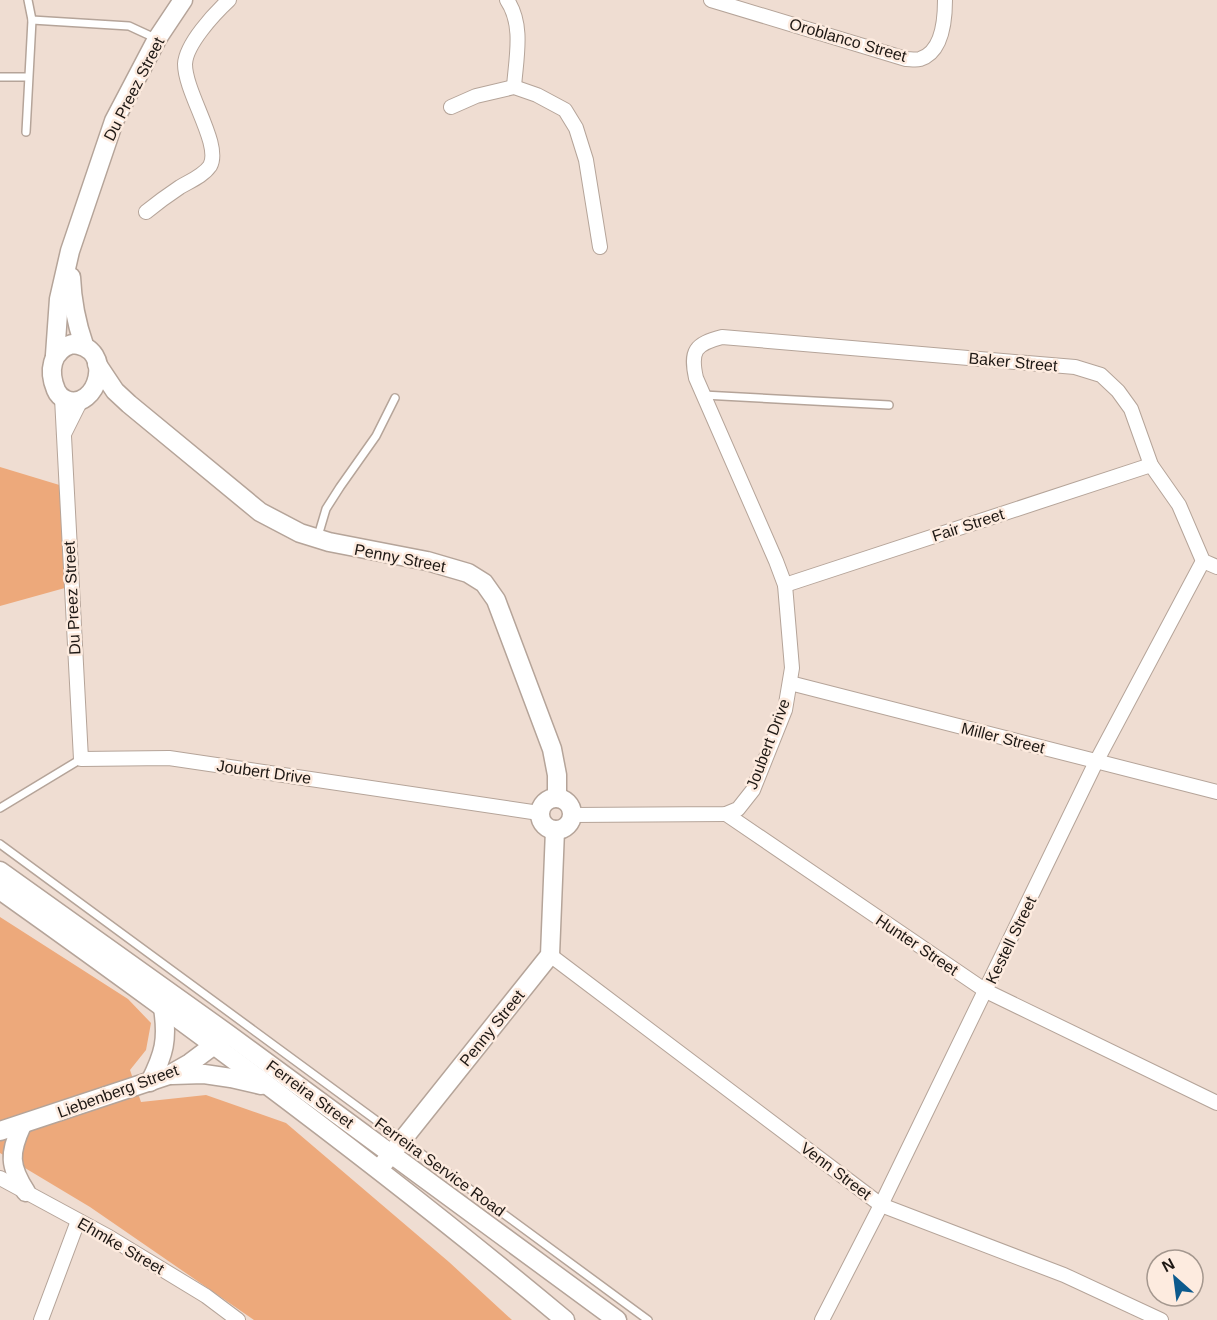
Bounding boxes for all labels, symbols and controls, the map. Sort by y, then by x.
street label: Oroblanco Street [788,15,909,65]
street label: Du Preez Street [101,34,168,144]
street label: Baker Street [968,350,1059,374]
street label: Fair Street [930,505,1007,545]
street label: Du Preez Street [61,540,83,655]
street label: Penny Street [353,541,448,575]
street label: Joubert Drive [743,696,793,791]
street label: Miller Street [960,719,1047,757]
street label: Joubert Drive [216,757,312,787]
street label: Kestell Street [983,893,1040,986]
street label: Hunter Street [873,911,962,979]
street label: Penny Street [456,986,528,1069]
street label: Ferreira Street [263,1057,357,1132]
street label: Liebenberg Street [55,1061,181,1121]
street label: Ferreira Service Road [372,1114,508,1220]
street label: Venn Street [797,1139,875,1203]
street label: Ehmke Street [75,1214,168,1278]
north arrow [1145,1248,1205,1308]
text: N [1159,1255,1177,1275]

